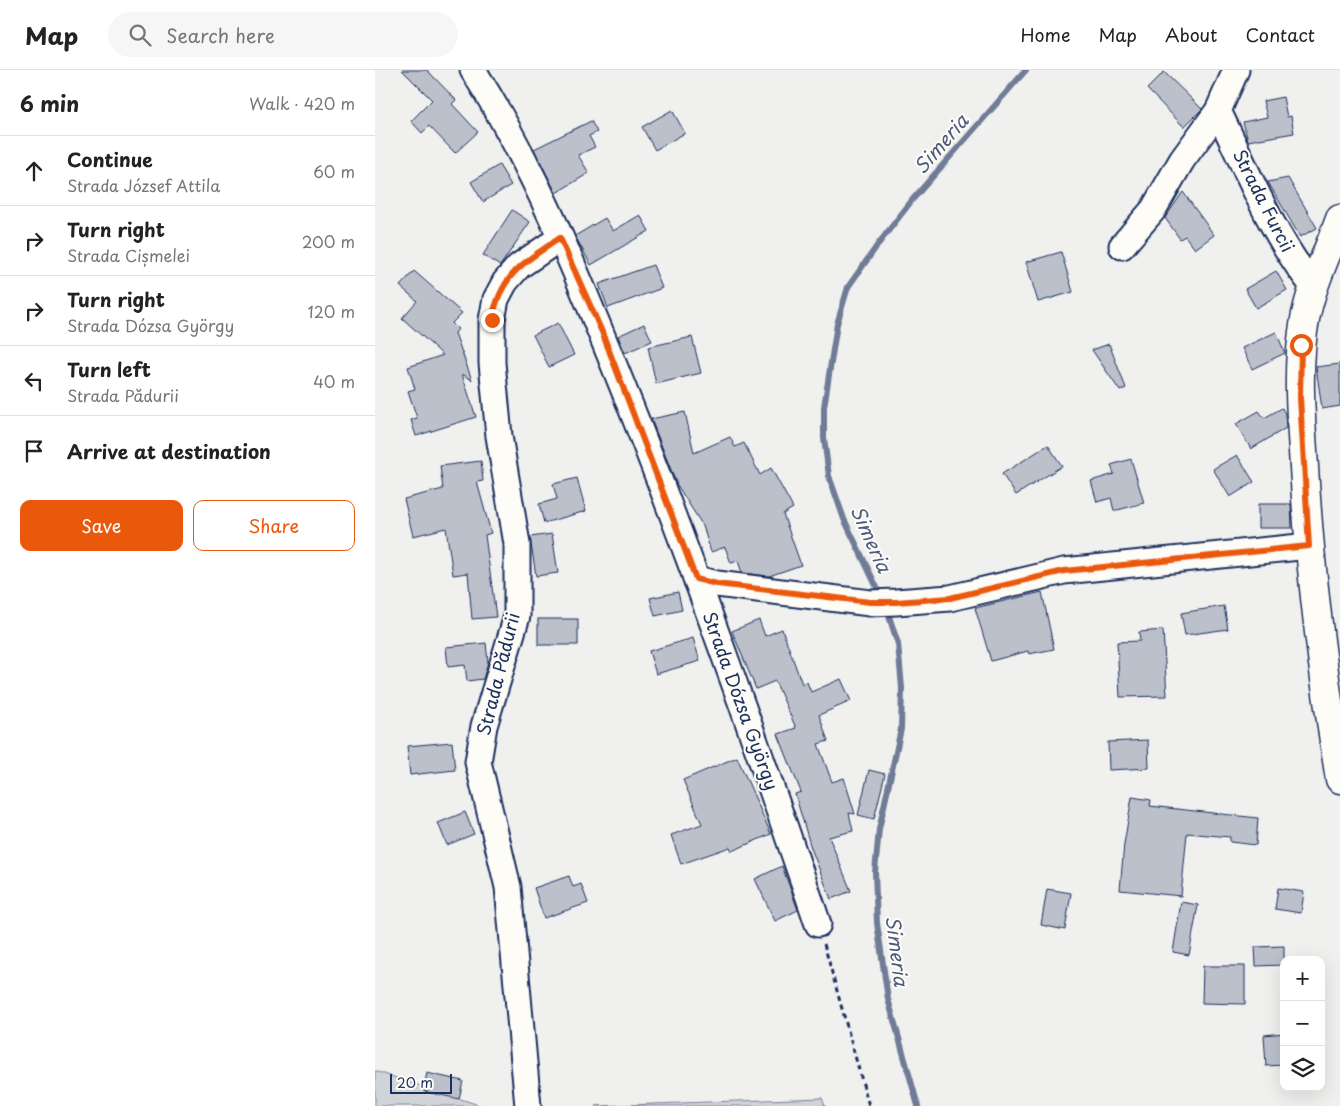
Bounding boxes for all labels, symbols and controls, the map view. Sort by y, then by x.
search box [108,12,458,57]
text: Map [25,17,78,53]
icon: search [126,21,154,49]
text: Search here [166,21,275,49]
text: Home [1020,21,1070,48]
text: Map [1098,21,1137,48]
text: About [1165,21,1217,48]
text: Contact [1245,21,1315,48]
text: 6 min [20,87,79,119]
text: Walk · 420 m [249,91,355,115]
water label: Simeria [906,107,975,179]
street label: Strada Furcii [1227,144,1302,257]
text: Continue [67,145,153,173]
icon: ahead [20,157,48,185]
text: 60 m [313,159,355,183]
text: Strada József Attila [67,173,220,197]
text: Turn right [67,215,165,243]
icon: right [20,227,48,255]
text: 200 m [302,229,355,253]
text: Strada Cișmelei [67,243,190,267]
text: Turn right [67,285,165,313]
icon: right [20,297,48,325]
text: 120 m [308,299,355,323]
route end [481,309,504,332]
text: Strada Dózsa György [67,313,234,337]
route start [1290,334,1313,357]
text: Turn left [67,355,151,383]
icon: left [20,367,48,395]
text: 40 m [313,369,355,393]
text: Strada Pădurii [67,383,179,407]
icon: arrive [20,437,48,465]
text: Arrive at destination [67,437,271,465]
button: Save [20,500,183,551]
button: Share [193,500,355,551]
water label: Simeria [845,501,900,578]
street label: Strada Dózsa György [697,608,786,793]
street label: Strada Pădurii [469,609,526,738]
water label: Simeria [880,914,916,989]
map controls [1280,956,1325,1091]
button: + [1280,956,1325,1001]
button: − [1280,1001,1325,1046]
button: layers [1280,1046,1325,1091]
scale bar [390,1071,453,1094]
text: 20 m [397,1072,433,1093]

